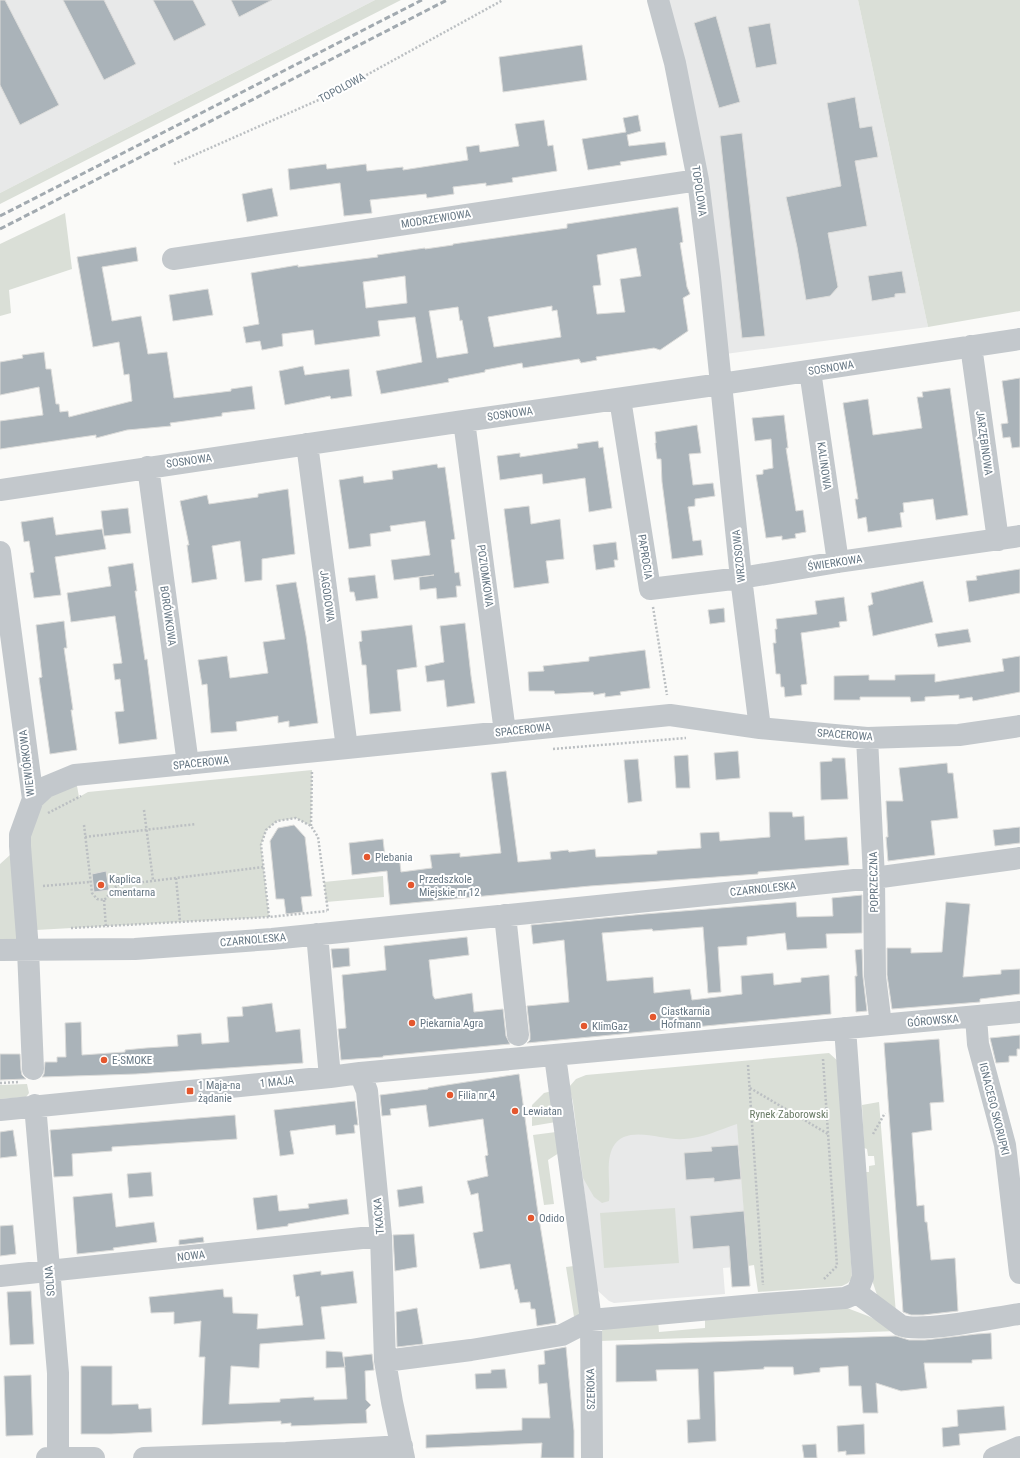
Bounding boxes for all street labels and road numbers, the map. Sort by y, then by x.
street label: TOPOLOWA [316,70,368,106]
street label: TOPOLOWA [689,165,709,218]
street label: MODRZEWIOWA [400,207,472,231]
street label: SOSNOWA [807,358,855,378]
street label: SOSNOWA [486,404,534,424]
street label: JARZĘBINOWA [973,410,995,477]
street label: KALINOWA [814,441,834,491]
street label: SOSNOWA [165,451,213,471]
street label: WRZOSOWA [730,528,748,583]
street label: PAPROCIA [635,533,655,581]
street label: POZIOMKOWA [474,544,496,609]
street label: ŚWIERKOWA [807,552,864,574]
street label: JAGODOWA [317,569,337,623]
street label: BORÓWKOWA [157,585,179,647]
street label: SPACEROWA [494,721,552,739]
street label: SPACEROWA [817,727,874,743]
street label: WIEWIÓRKOWA [16,728,38,797]
street label: SPACEROWA [172,754,230,772]
street label: POPRZECZNA [867,851,881,913]
street label: CZARNOLESKA [729,879,797,899]
street label: CZARNOLESKA [219,931,287,949]
street label: GÓROWSKA [907,1012,960,1030]
street label: IGNACEGO SKORUPKI [976,1061,1012,1157]
street label: 1 MAJA [259,1074,295,1090]
street label: TKACKA [371,1197,387,1235]
street label: NOWA [176,1248,206,1264]
street label: SOLNA [42,1264,58,1297]
street label: SZEROKA [584,1367,598,1410]

